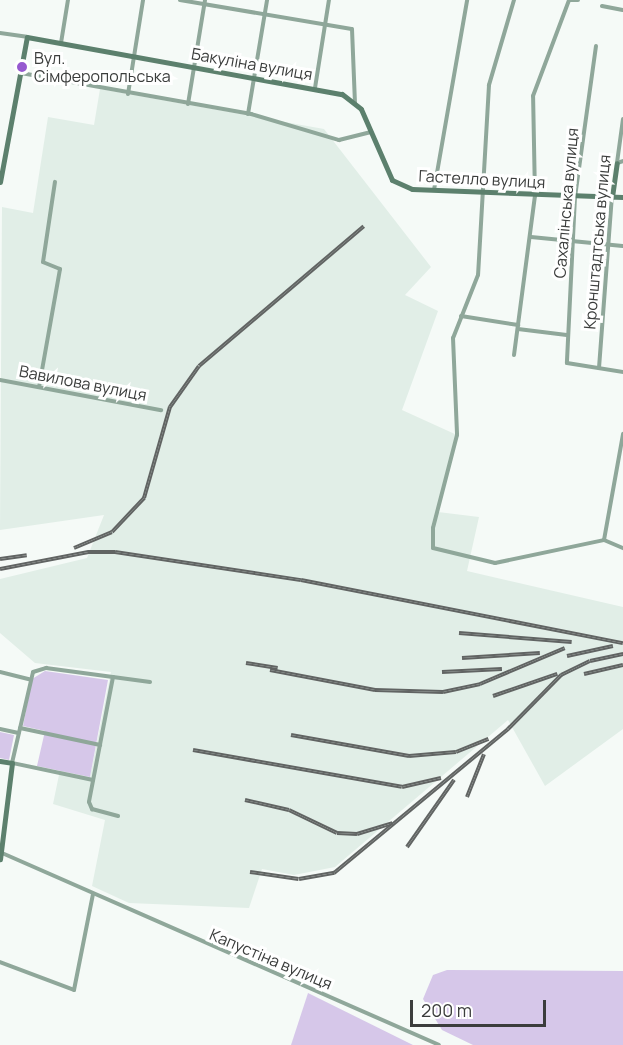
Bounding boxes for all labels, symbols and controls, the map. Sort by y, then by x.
street label: Бакуліна вулиця [190,44,314,84]
place label: Вул. Сімферопольська [34,48,171,86]
marker: Вул. Сімферопольська [15,60,29,74]
street label: Сахалінська вулиця [550,127,582,279]
street label: Кронштадтська вулиця [580,154,614,330]
street label: Гастелло вулиця [418,166,546,192]
street label: Вавилова вулиця [18,361,148,405]
street label: Капустіна вулиця [207,925,335,993]
scale bar [413,988,550,1026]
text: 200 m [421,998,472,1022]

